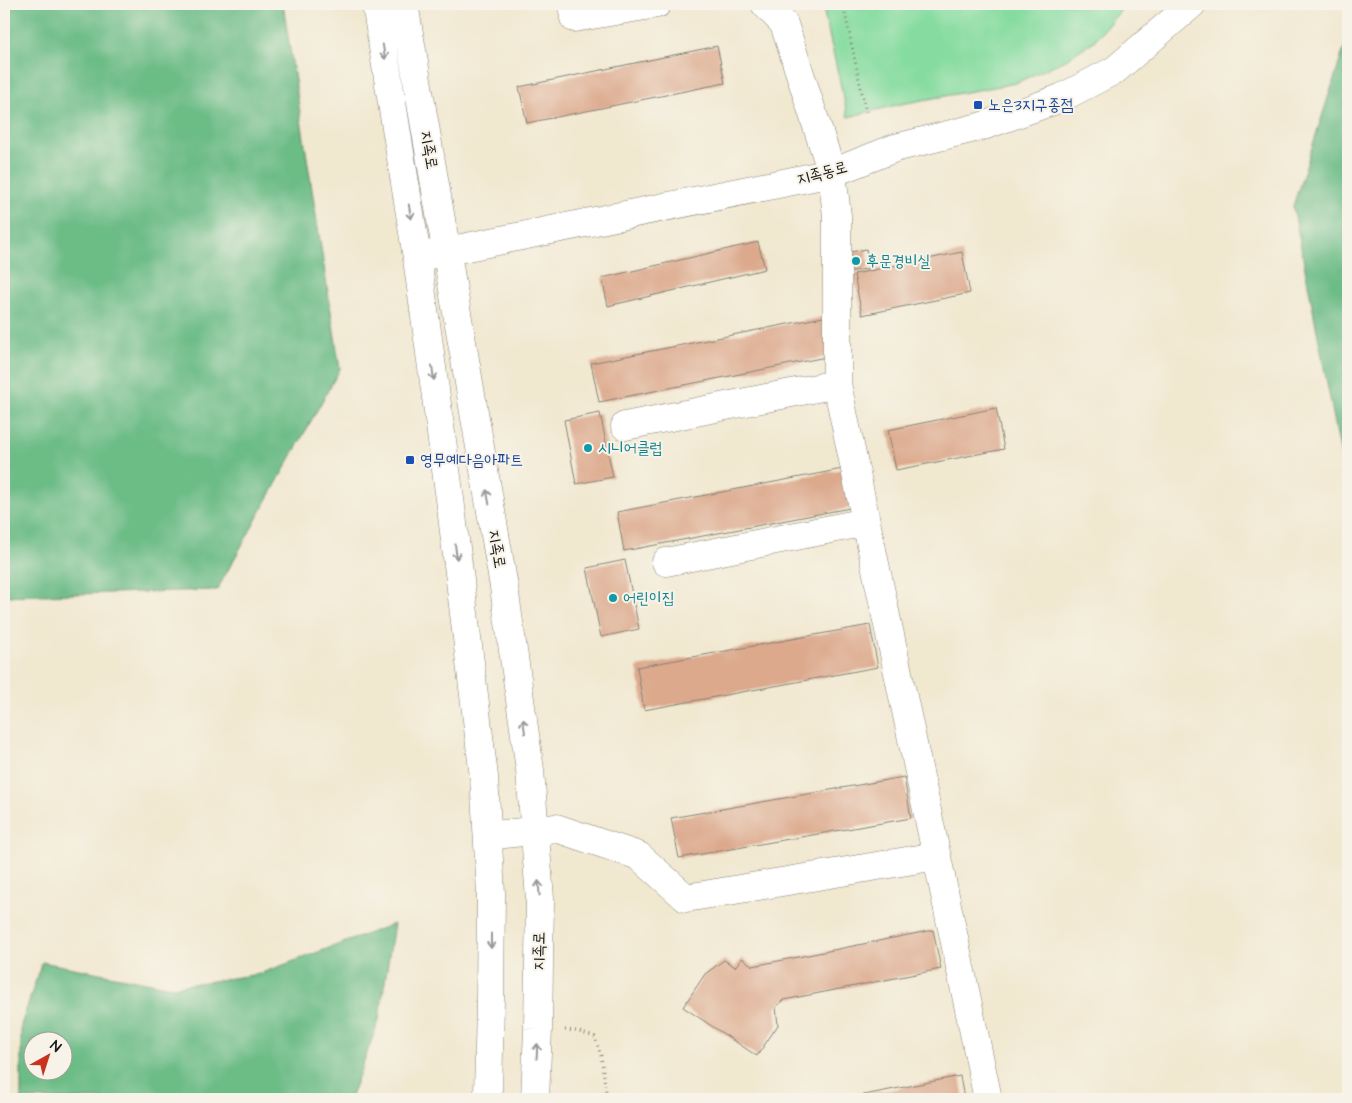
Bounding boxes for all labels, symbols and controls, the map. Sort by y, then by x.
one-way arrow [379,44,389,60]
place label: 노은3지구종점 [988,94,1074,116]
marker: 노은3지구종점 [972,99,984,111]
street label: 지족로 [415,129,443,171]
street label: 지족동로 [794,156,850,190]
one-way arrow [405,204,415,220]
place label: 후문경비실 [866,250,931,272]
marker: 후문경비실 [850,255,862,267]
one-way arrow [428,365,438,381]
place label: 시니어클럽 [598,437,662,459]
marker: 시니어클럽 [582,442,594,454]
place label: 영무예다음아파트 [420,449,523,471]
marker: 영무예다음아파트 [404,454,416,466]
one-way arrow [483,489,493,505]
street label: 지족로 [483,528,511,570]
one-way arrow [451,543,461,559]
place label: 어린이집 [623,587,675,609]
marker: 어린이집 [607,592,619,604]
one-way arrow [518,719,528,735]
one-way arrow [534,880,543,896]
street label: 지족로 [528,931,550,971]
one-way arrow [486,933,496,949]
north arrow [22,1030,72,1080]
text: N [46,1036,65,1057]
one-way arrow [532,1043,541,1059]

